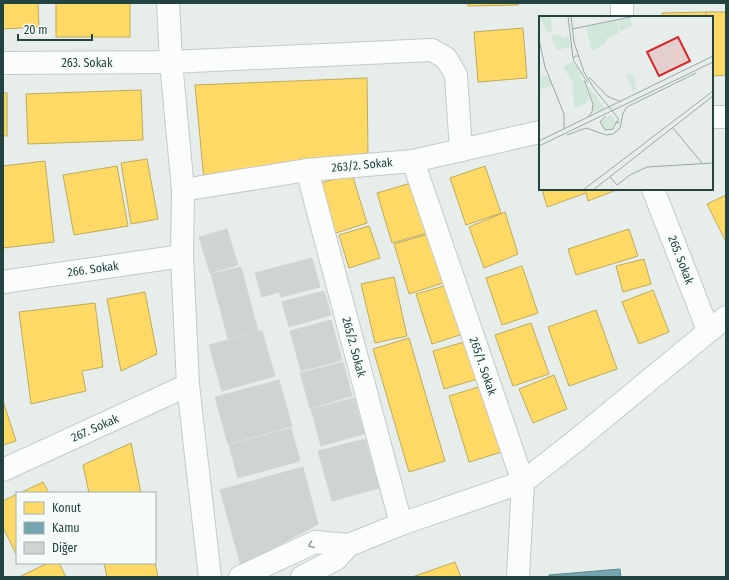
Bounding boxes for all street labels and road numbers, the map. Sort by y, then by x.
street label: 263. Sokak [61,56,113,70]
street label: 263/2. Sokak [331,155,394,175]
street label: 265. Sokak [665,234,697,287]
street label: 266. Sokak [66,258,120,280]
street label: 265/2. Sokak [339,316,369,379]
street label: 265/1. Sokak [467,335,500,397]
street label: 267. Sokak [69,411,121,445]

